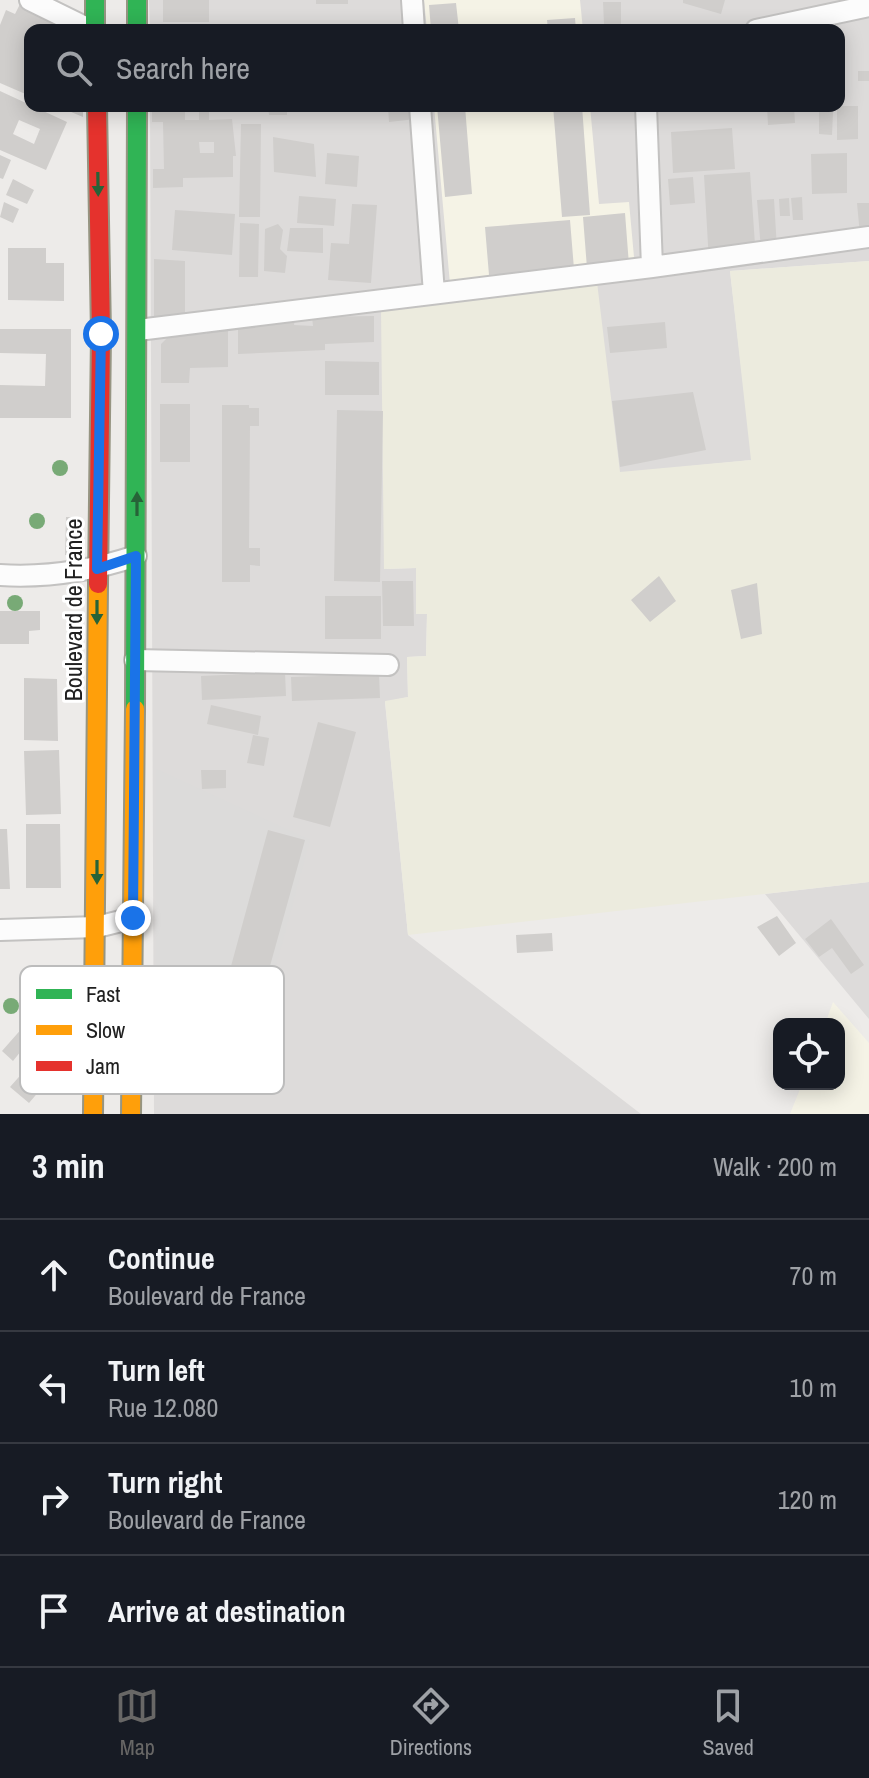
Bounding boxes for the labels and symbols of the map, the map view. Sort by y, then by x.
one-way arrow [92,172,105,197]
route start [83,316,119,352]
one-way arrow [131,491,143,516]
street label: Boulevard de France [57,519,89,701]
one-way arrow [91,600,103,625]
one-way arrow [91,860,103,885]
route end [115,900,151,936]
legend [20,966,284,1094]
text: Fast [86,979,120,1009]
text: Slow [86,1015,125,1045]
text: Jam [86,1051,120,1081]

